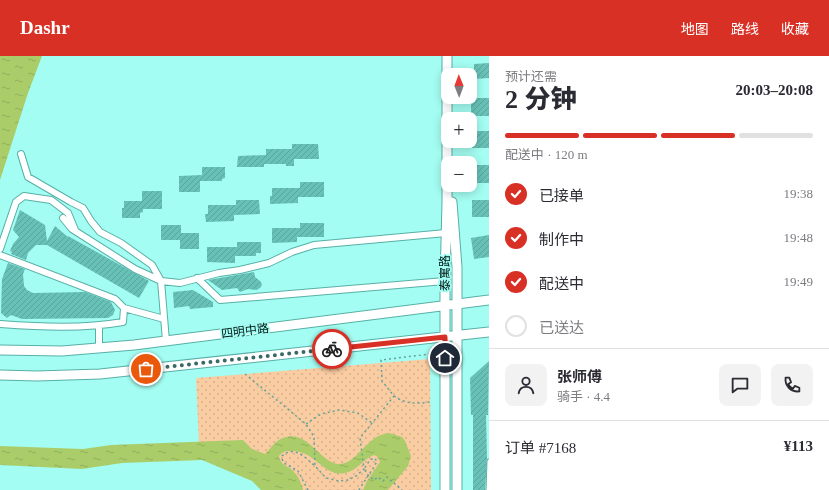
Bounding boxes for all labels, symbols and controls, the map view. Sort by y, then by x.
text: Dashr [20,17,70,38]
text: 地图 [681,22,709,37]
text: 路线 [731,22,759,37]
text: 收藏 [781,22,809,37]
north arrow [441,68,477,104]
map controls [441,68,477,192]
text: 预计还需 [505,69,557,84]
text: 20:03–20:08 [736,82,813,98]
text: 2 分钟 [505,85,577,114]
button: + [441,112,477,148]
text: 配送中 · 120 m [505,147,588,162]
button: − [441,156,477,192]
icon: check [505,183,527,205]
text: 19:38 [783,186,813,201]
text: 已接单 [539,188,584,204]
icon: check [505,227,527,249]
text: 19:48 [783,230,813,245]
text: 制作中 [539,232,584,248]
street label: 泰寓路 [438,255,452,291]
icon: check [505,271,527,293]
text: 19:49 [783,274,813,289]
text: 配送中 [539,276,584,292]
text: 已送达 [539,320,584,336]
street label: 四明中路 [220,321,270,341]
courier [312,329,352,369]
icon: bike [321,338,343,360]
pin [428,341,462,375]
icon: home [434,347,456,369]
pin [129,352,163,386]
icon: bag [135,358,157,380]
button: person [505,364,547,406]
button: chat [719,364,761,406]
button: phone [771,364,813,406]
text: 张师傅 [557,369,602,385]
text: 骑手 · 4.4 [557,389,610,404]
text: ¥113 [784,438,813,454]
text: 订单 #7168 [505,440,576,456]

